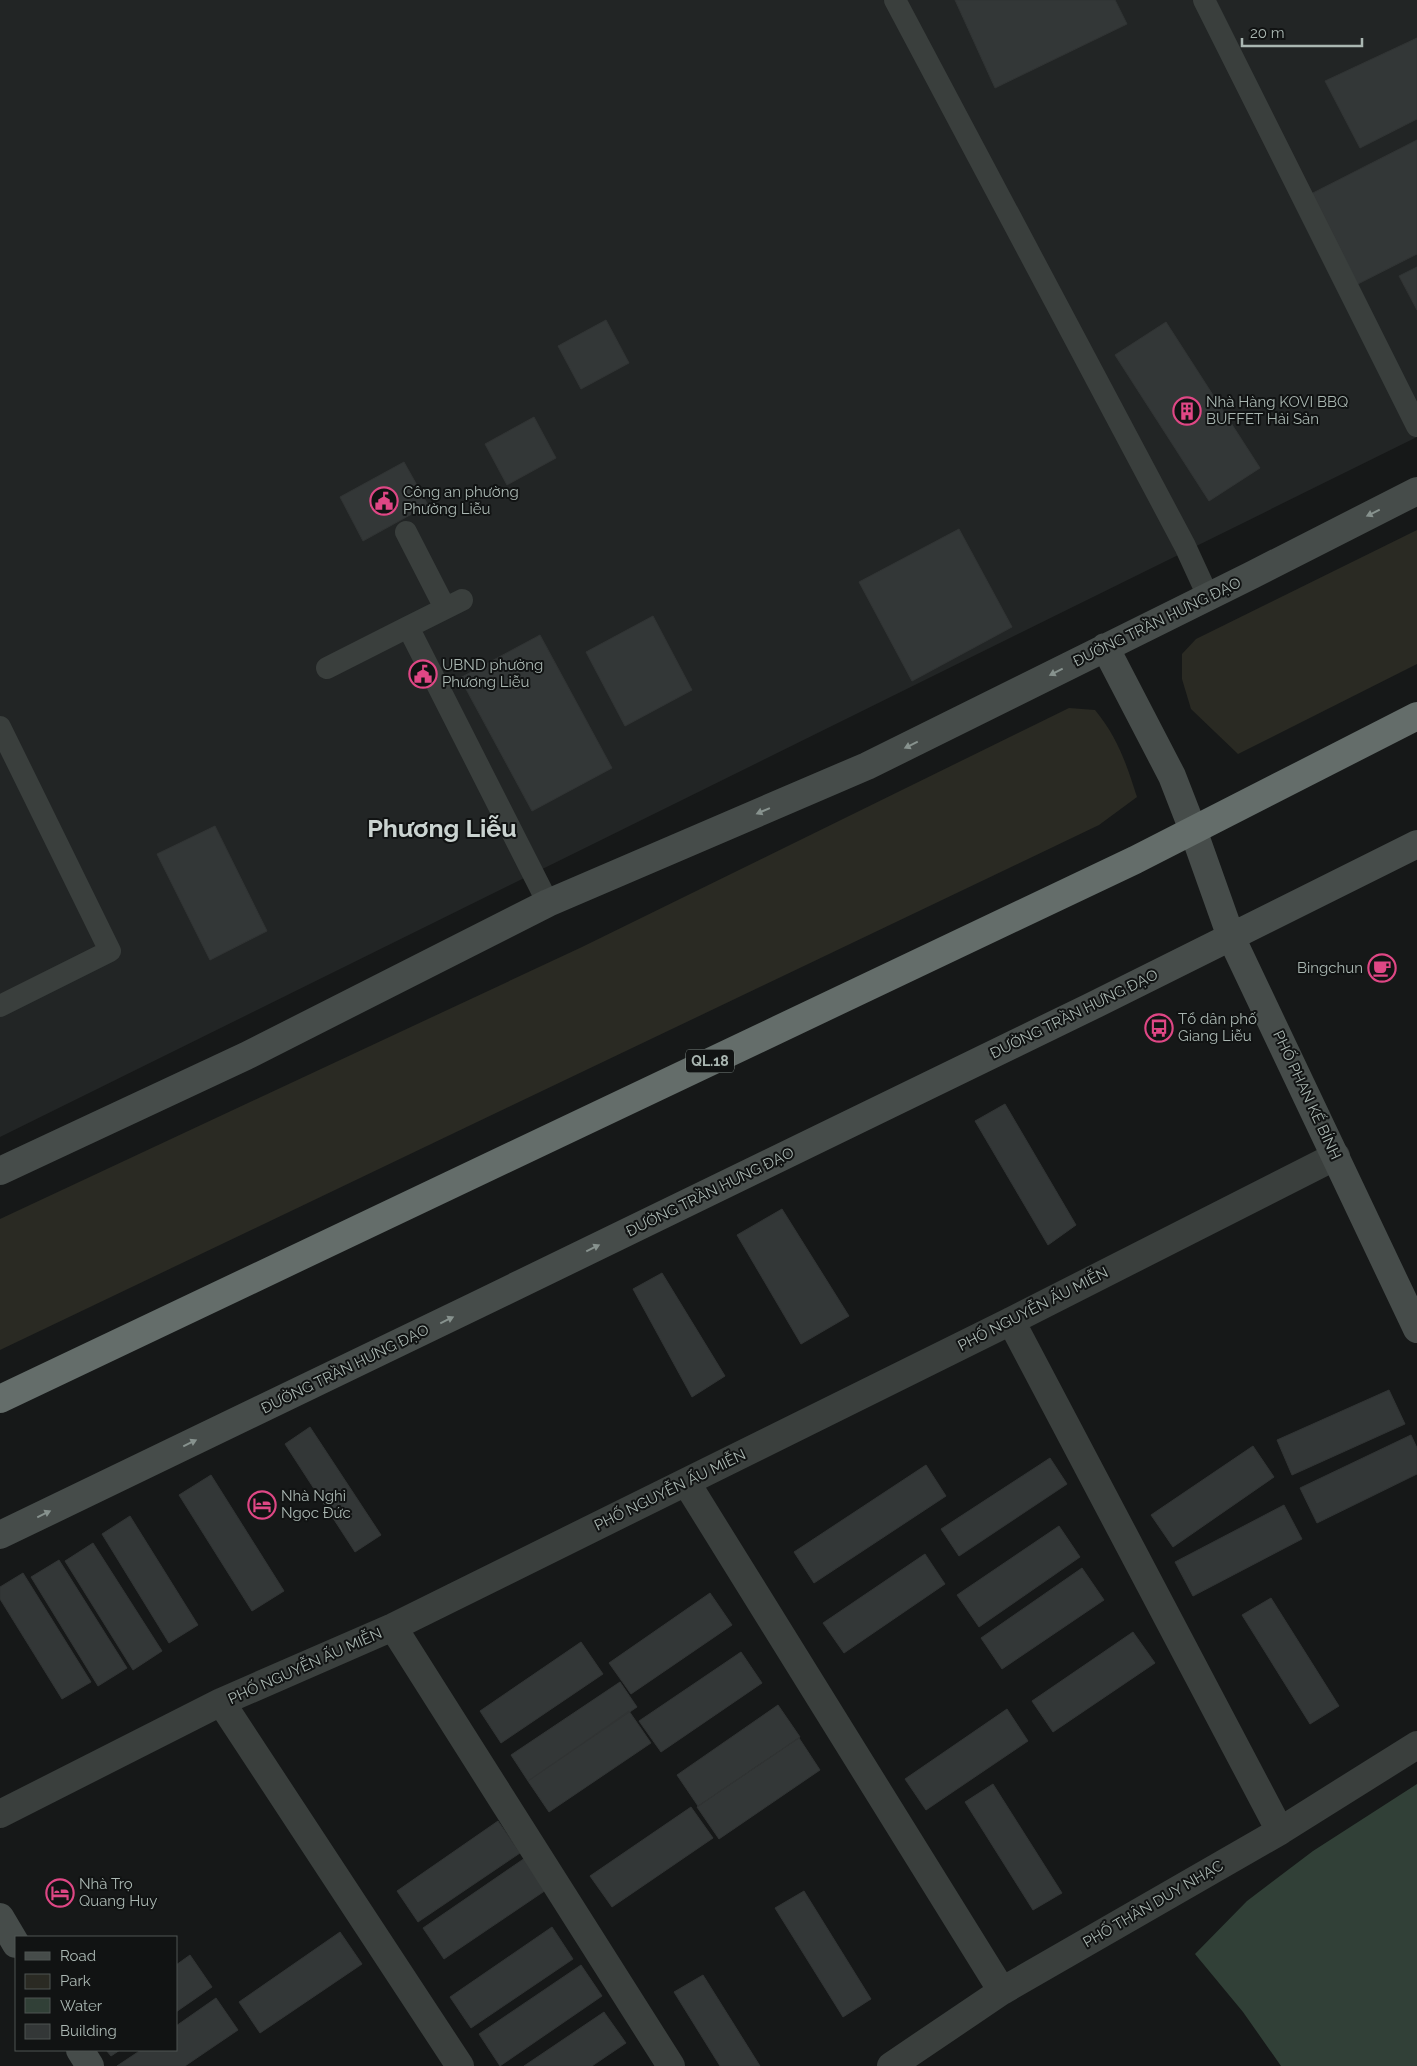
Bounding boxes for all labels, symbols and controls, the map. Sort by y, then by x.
scale bar [1242,15,1362,47]
text: 20 m [1250,24,1285,42]
place label: Nhà Hàng KOVI BBQ BUFFET Hải Sản [1206,393,1348,428]
building icon: Nhà Hàng KOVI BBQ BUFFET Hải Sản [1172,396,1202,426]
place label: Công an phường Phường Liễu [403,483,519,518]
public building icon: Công an phường Phường Liễu [369,486,399,516]
one-way arrow [1366,509,1380,517]
street label: ĐƯỜNG TRẦN HƯNG ĐẠO [1070,573,1244,671]
place label: UBND phường Phương Liễu [442,656,543,691]
public building icon: UBND phường Phương Liễu [408,659,438,689]
one-way arrow [1049,668,1063,676]
one-way arrow [904,741,918,749]
one-way arrow [756,808,770,816]
district label: Phương Liễu [367,813,517,843]
cafe icon: Bingchun [1367,953,1397,983]
place label: Bingchun [1297,959,1363,977]
street label: ĐƯỜNG TRẦN HƯNG ĐẠO [987,965,1161,1063]
place label: Tổ dân phố Giang Liễu [1178,1010,1257,1045]
bus stop icon: Tổ dân phố Giang Liễu [1144,1013,1174,1043]
street label: PHỐ PHAN KẾ BÍNH [1269,1027,1346,1162]
road number: QL.18 [686,1050,734,1072]
street label: ĐƯỜNG TRẦN HƯNG ĐẠO [623,1143,797,1241]
one-way arrow [586,1244,600,1252]
street label: PHỐ NGUYỄN ẤU MIỄN [954,1262,1111,1355]
one-way arrow [440,1315,454,1323]
street label: ĐƯỜNG TRẦN HƯNG ĐẠO [258,1320,432,1418]
one-way arrow [183,1439,197,1447]
street label: PHỐ NGUYỄN ẤU MIỄN [591,1445,749,1535]
place label: Nhà Nghỉ Ngọc Đức [281,1487,351,1522]
hotel icon: Nhà Nghỉ Ngọc Đức [247,1490,277,1520]
one-way arrow [37,1509,51,1517]
street label: PHỐ NGUYỄN ẤU MIỄN [225,1623,385,1708]
street label: PHỐ THÂN DUY NHẠC [1079,1856,1226,1952]
place label: Nhà Trọ Quang Huy [79,1875,157,1910]
hotel icon: Nhà Trọ Quang Huy [45,1878,75,1908]
legend [15,1936,178,2051]
text: Road [60,1947,96,1965]
text: Park [60,1972,91,1990]
text: Water [60,1997,103,2015]
text: Building [60,2022,117,2040]

